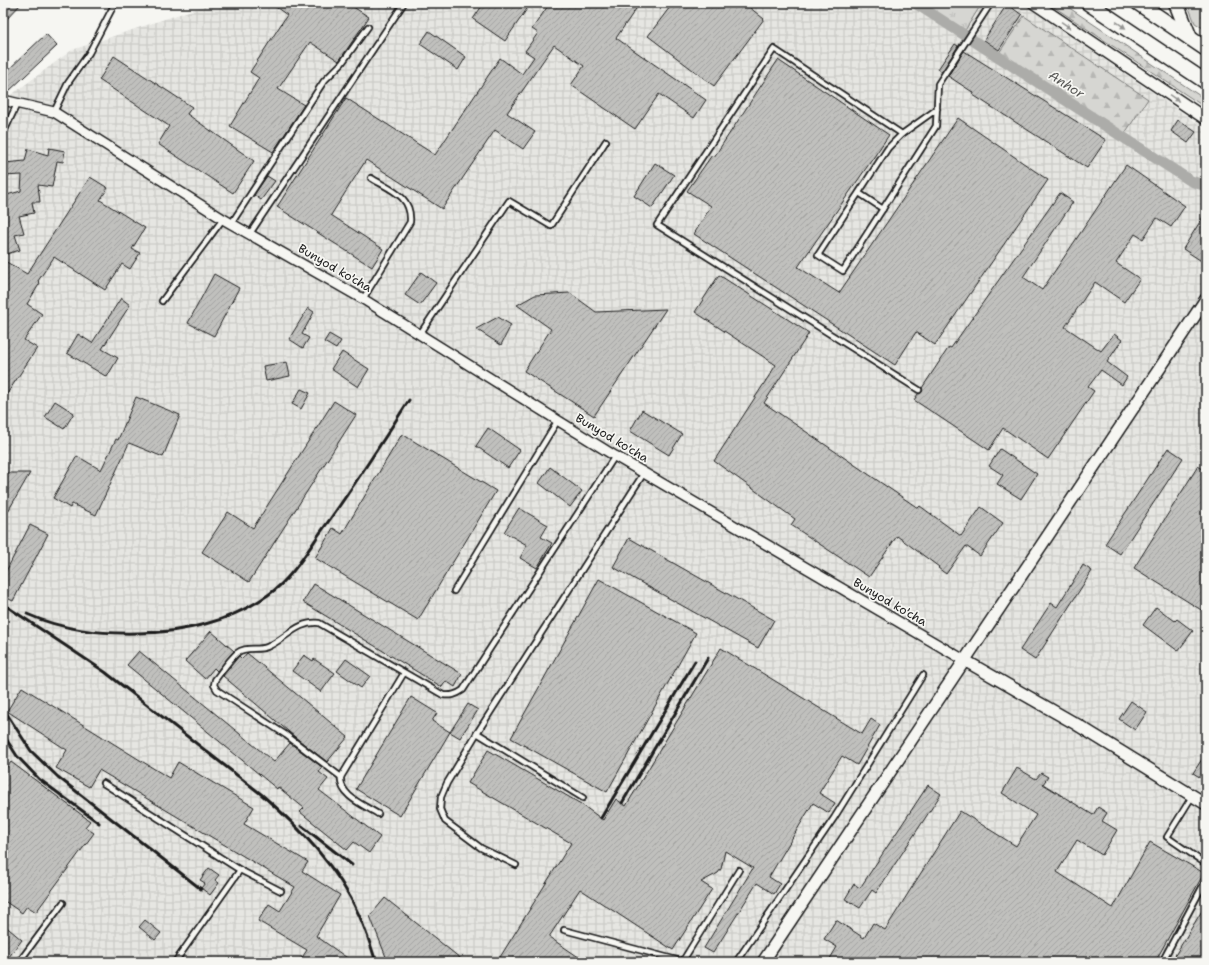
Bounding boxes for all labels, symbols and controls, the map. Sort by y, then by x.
one-way arrow [1061,21,1072,29]
one-way arrow [1116,21,1126,29]
water label: Anhor [1046,67,1088,103]
one-way arrow [1168,94,1180,101]
street label: Bunyod ko'cha [295,240,375,296]
street label: Bunyod ko'cha [572,410,652,466]
street label: Bunyod ko'cha [850,574,930,630]

